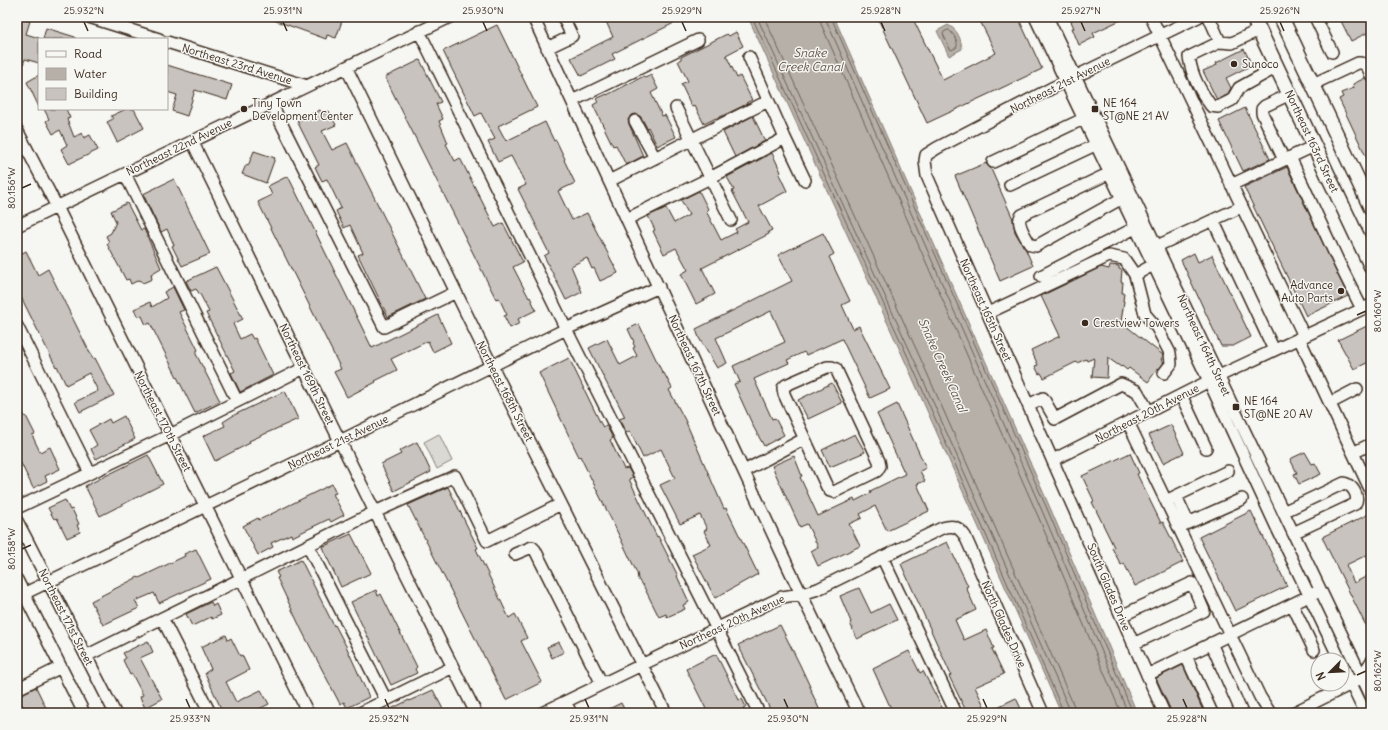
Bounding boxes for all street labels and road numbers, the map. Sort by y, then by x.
street label: Northeast 23rd Avenue [180,41,294,87]
street label: Northeast 21st Avenue [1008,54,1112,116]
street label: Northeast 163rd Street [1282,87,1342,195]
street label: Northeast 22nd Avenue [124,115,234,179]
street label: Northeast 165th Street [957,257,1015,364]
street label: Northeast 164th Street [1174,292,1234,398]
street label: Northeast 167th Street [665,312,725,418]
street label: Northeast 169th Street [276,321,338,427]
street label: Northeast 168th Street [474,338,537,444]
street label: Northeast 170th Street [132,368,195,474]
street label: Northeast 20th Avenue [1093,381,1201,445]
street label: Northeast 21st Avenue [285,411,391,472]
street label: South Glades Drive [1084,541,1134,633]
street label: Northeast 171st Street [36,566,97,668]
street label: North Glades Drive [979,578,1029,670]
street label: Northeast 20th Avenue [677,591,787,653]

